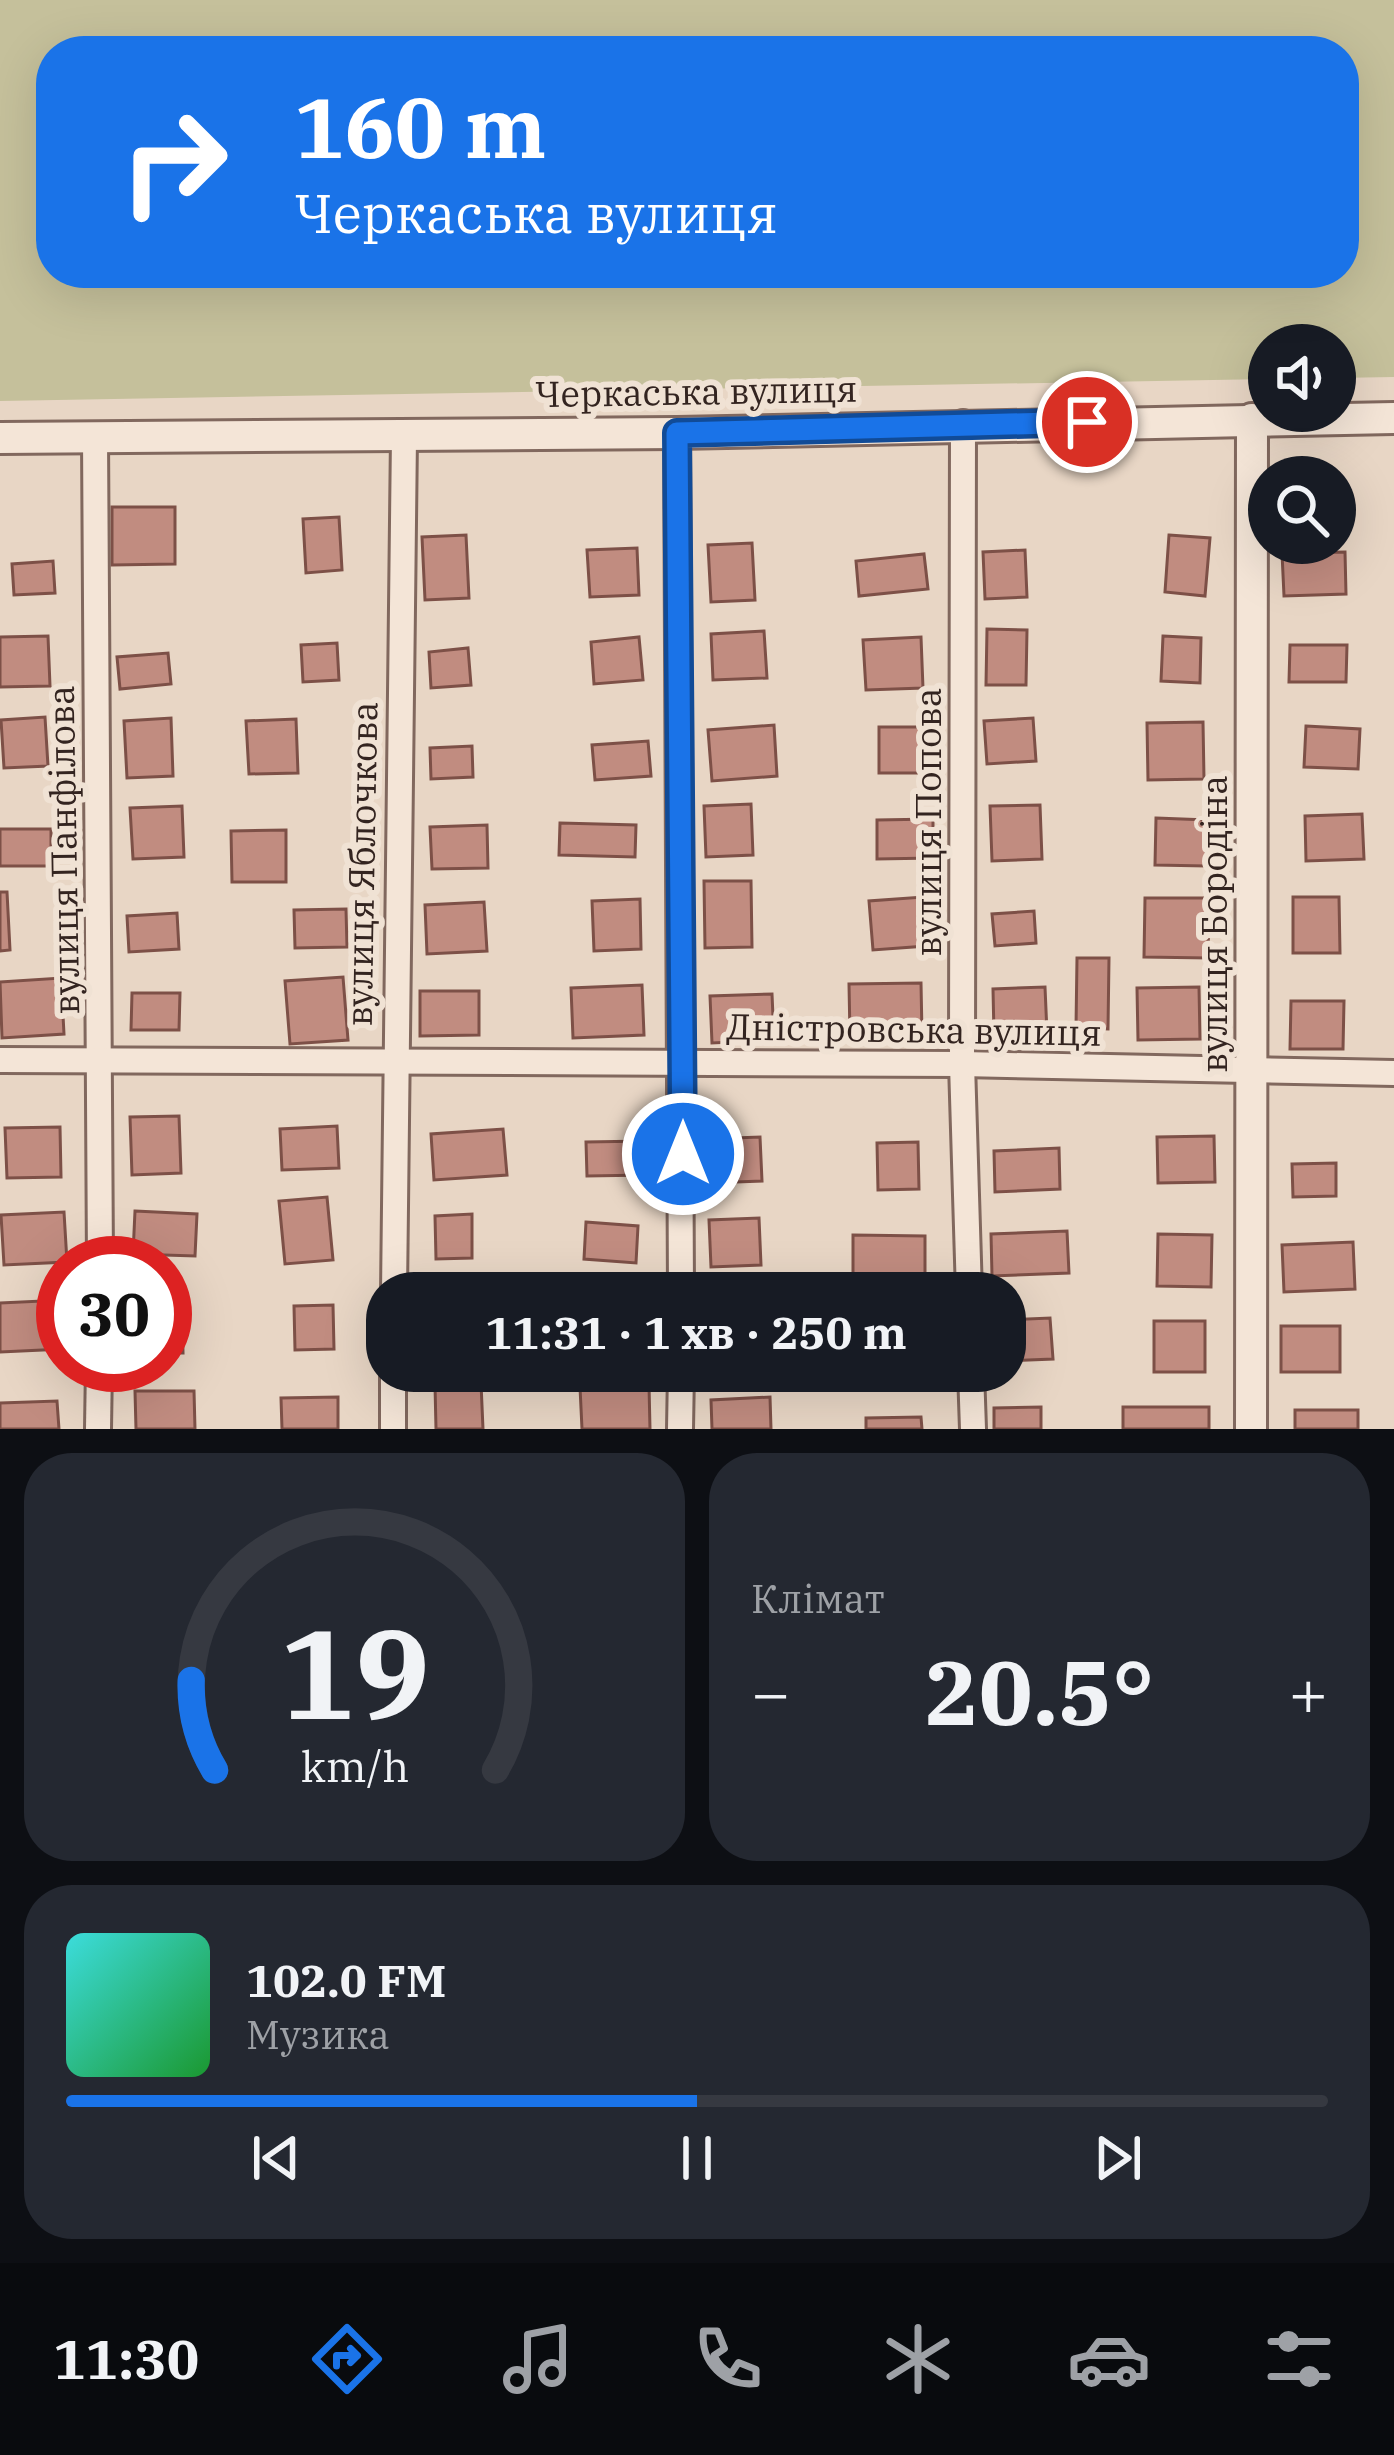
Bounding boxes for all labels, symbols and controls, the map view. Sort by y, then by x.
text: 160 m [294,72,546,181]
icon: right [96,84,252,240]
text: Черкаська вулиця [294,178,778,248]
map controls [1248,324,1356,564]
button: sound [1248,324,1356,432]
street label: Черкаська вулиця [534,365,858,417]
pin [1036,371,1138,473]
icon: arrive [1054,389,1120,455]
button: search [1248,456,1356,564]
street label: вулиця Панфілова [37,685,89,1015]
street label: вулиця Попова [904,688,951,956]
street label: вулиця Яблочкова [335,701,387,1027]
street label: вулиця Бородіна [1190,775,1237,1073]
street label: Дністровська вулиця [726,1002,1102,1056]
position arrow [620,1091,746,1217]
speed limit sign: 30 [36,1236,192,1392]
text: 11:31 · 1 хв · 250 m [485,1303,907,1361]
text: Клімат [751,1573,885,1624]
text: 19 [280,1591,429,1753]
text: 20.5° [925,1633,1154,1750]
text: − [751,1649,791,1735]
text: + [1288,1649,1328,1735]
text: km/h [300,1738,409,1794]
text: 102.0 FM [246,1951,446,2009]
text: Музика [246,2009,390,2060]
icon: previous [243,2125,309,2191]
icon: pause [664,2125,730,2191]
icon: next [1085,2125,1151,2191]
icon: directions [305,2317,389,2401]
icon: music [496,2317,580,2401]
icon: phone [686,2317,770,2401]
icon: climate [876,2317,960,2401]
icon: car [1067,2317,1151,2401]
icon: filters [1257,2317,1341,2401]
text: 11:30 [53,2324,199,2394]

